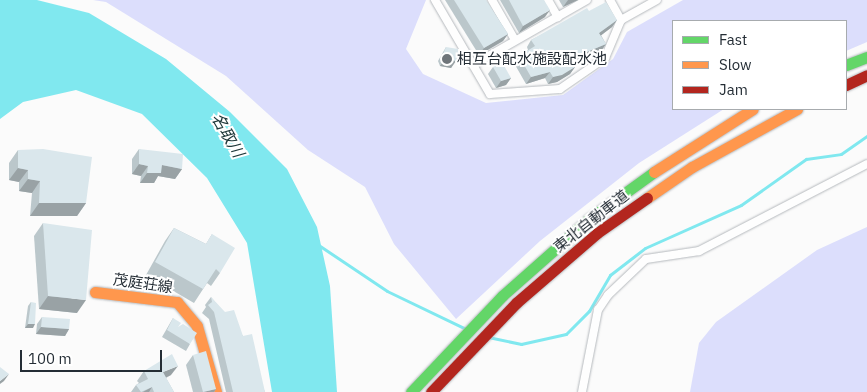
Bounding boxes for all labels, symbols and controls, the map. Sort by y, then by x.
legend [672,20,847,110]
text: Fast [719,30,747,49]
place label: 相互台配水施設配水池 [457,50,607,68]
marker: 相互台配水施設配水池 [441,53,453,65]
text: Slow [719,55,752,74]
text: Jam [719,80,748,99]
water label: 名取川 [208,109,248,161]
street label: 東北自動車道 [550,186,632,256]
street label: 茂庭荘線 [112,270,174,296]
scale bar [22,340,165,372]
text: 100 m [28,349,72,368]

